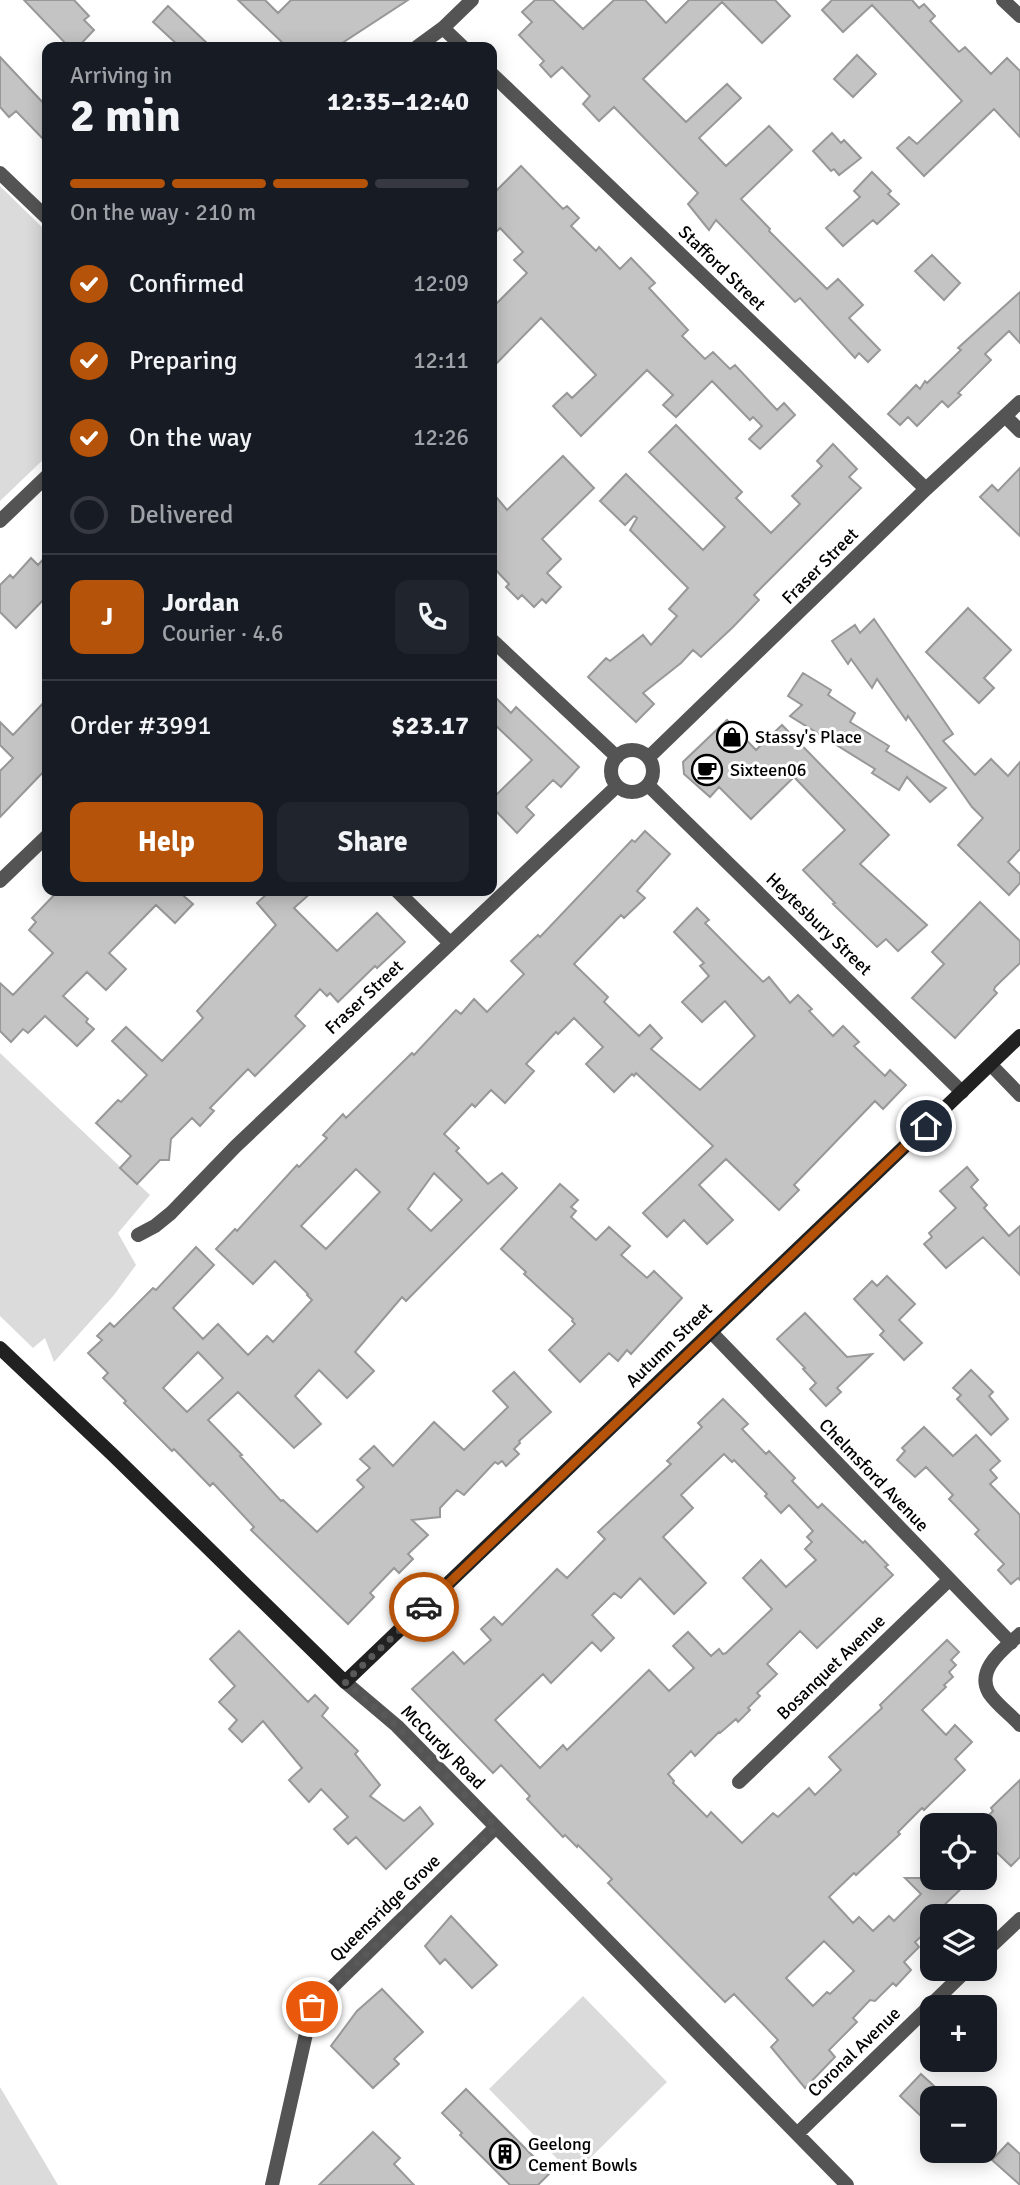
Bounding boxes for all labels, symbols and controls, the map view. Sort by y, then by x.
text: Arriving in [70,61,172,90]
text: 12:35–12:40 [327,86,469,118]
text: 2 min [70,88,181,144]
text: On the way · 210 m [70,198,256,227]
street label: Stafford Street [674,221,770,315]
icon: check [70,265,108,303]
text: Confirmed [129,268,244,300]
text: 12:09 [413,269,469,298]
icon: check [70,342,108,380]
text: Preparing [129,345,237,377]
text: 12:11 [413,346,469,375]
icon: check [70,419,108,457]
text: On the way [129,422,252,454]
text: 12:26 [413,423,469,452]
text: Delivered [129,499,234,531]
street label: Fraser Street [777,523,863,609]
button: phone [395,580,469,654]
text: Jordan [162,587,239,619]
text: J [101,601,113,633]
text: Courier · 4.6 [162,619,283,648]
text: Order #3991 [70,710,211,742]
text: $23.17 [391,710,469,742]
shop icon: Stassy's Place [715,720,749,754]
place label: Stassy's Place [755,726,862,748]
cafe icon: Sixteen06 [690,753,724,787]
place label: Sixteen06 [730,759,807,781]
button: Help [70,802,263,882]
button: Share [277,802,469,882]
street label: Heytesbury Street [762,868,876,980]
street label: Fraser Street [320,955,408,1039]
pin [896,1096,956,1156]
icon: home [907,1107,945,1145]
street label: Autumn Street [621,1298,717,1392]
street label: Chelmsford Avenue [814,1414,934,1536]
courier [389,1572,459,1642]
icon: car [405,1588,443,1626]
street label: Bosanquet Avenue [772,1610,890,1724]
street label: McCurdy Road [396,1700,490,1794]
map controls [920,1813,997,2163]
button: locate [920,1813,997,1890]
street label: Queensridge Grove [325,1850,445,1966]
button: layers [920,1904,997,1981]
pin [282,1977,342,2037]
icon: bag [293,1988,331,2026]
button: + [920,1995,997,2072]
street label: Coronal Avenue [803,2002,905,2102]
button: − [920,2086,997,2163]
place label: Geelong Cement Bowls [528,2133,638,2176]
building icon: Geelong Cement Bowls [488,2137,522,2171]

